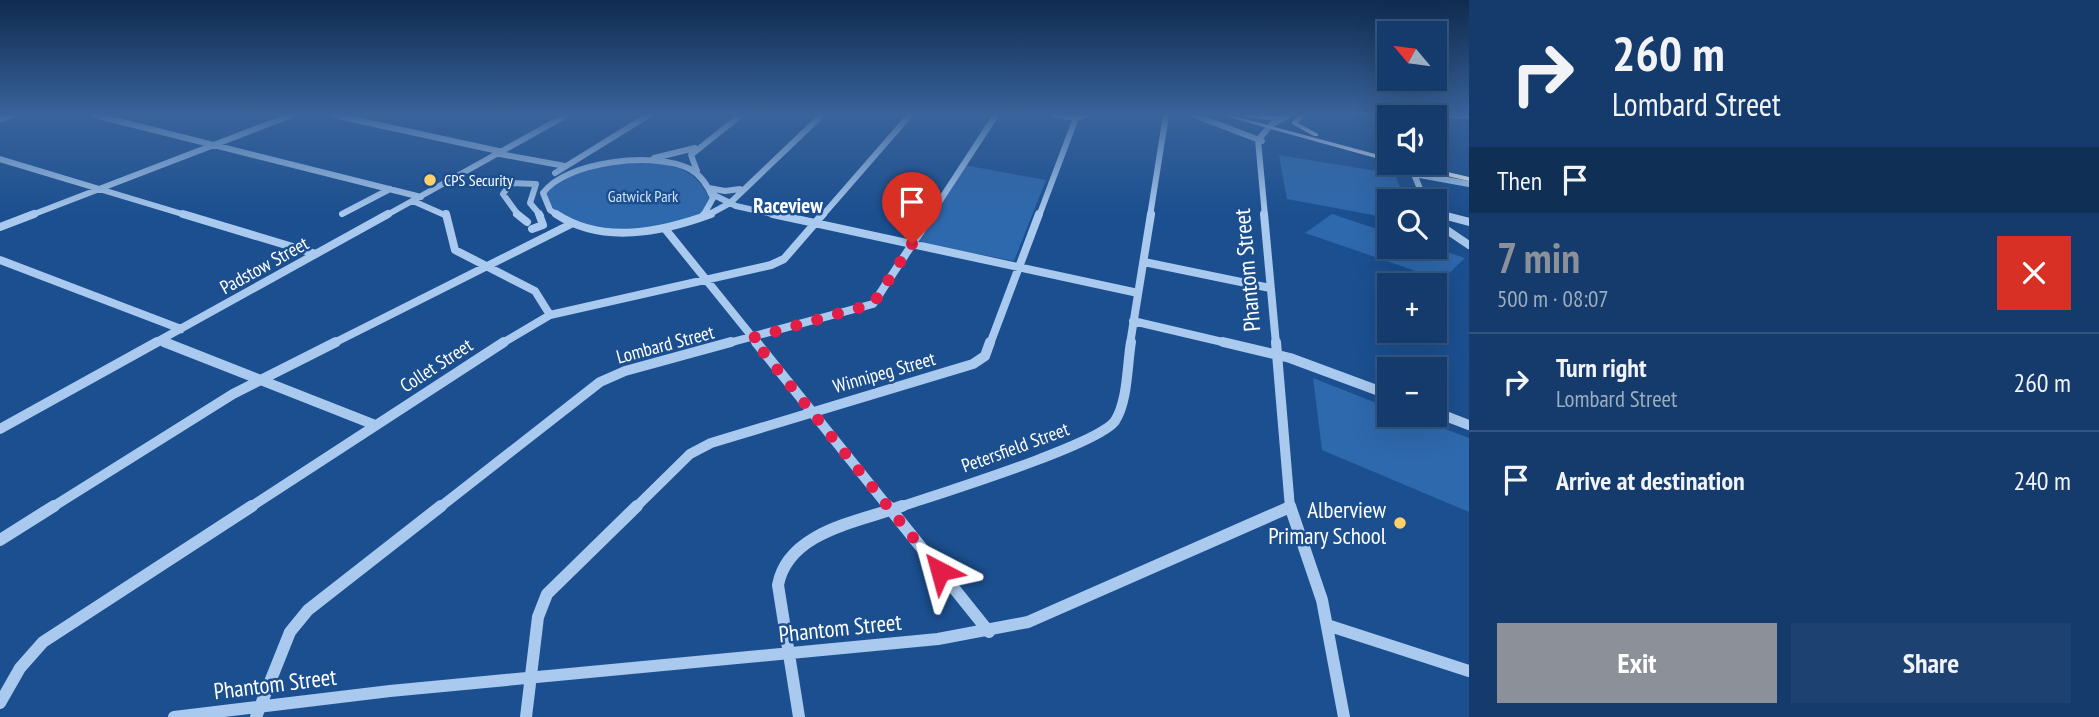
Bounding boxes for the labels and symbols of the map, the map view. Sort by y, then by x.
north arrow [1377,21,1447,91]
place label: CPS Security [444,170,513,190]
marker: CPS Security [422,172,438,188]
pin [882,172,942,244]
park label: Gatwick Park [608,186,679,206]
district label: Raceview [753,192,823,219]
street label: Phantom Street [1227,207,1266,333]
street label: Padstow Street [215,230,313,299]
street label: Lombard Street [613,319,717,369]
street label: Collet Street [395,332,477,397]
street label: Winnipeg Street [830,346,939,398]
street label: Petersfield Street [958,416,1073,478]
place label: Alberview Primary School [1268,495,1387,550]
marker: Alberview Primary School [1392,515,1408,531]
position arrow [903,534,977,608]
street label: Phantom Street [777,607,903,648]
street label: Phantom Street [212,662,339,705]

